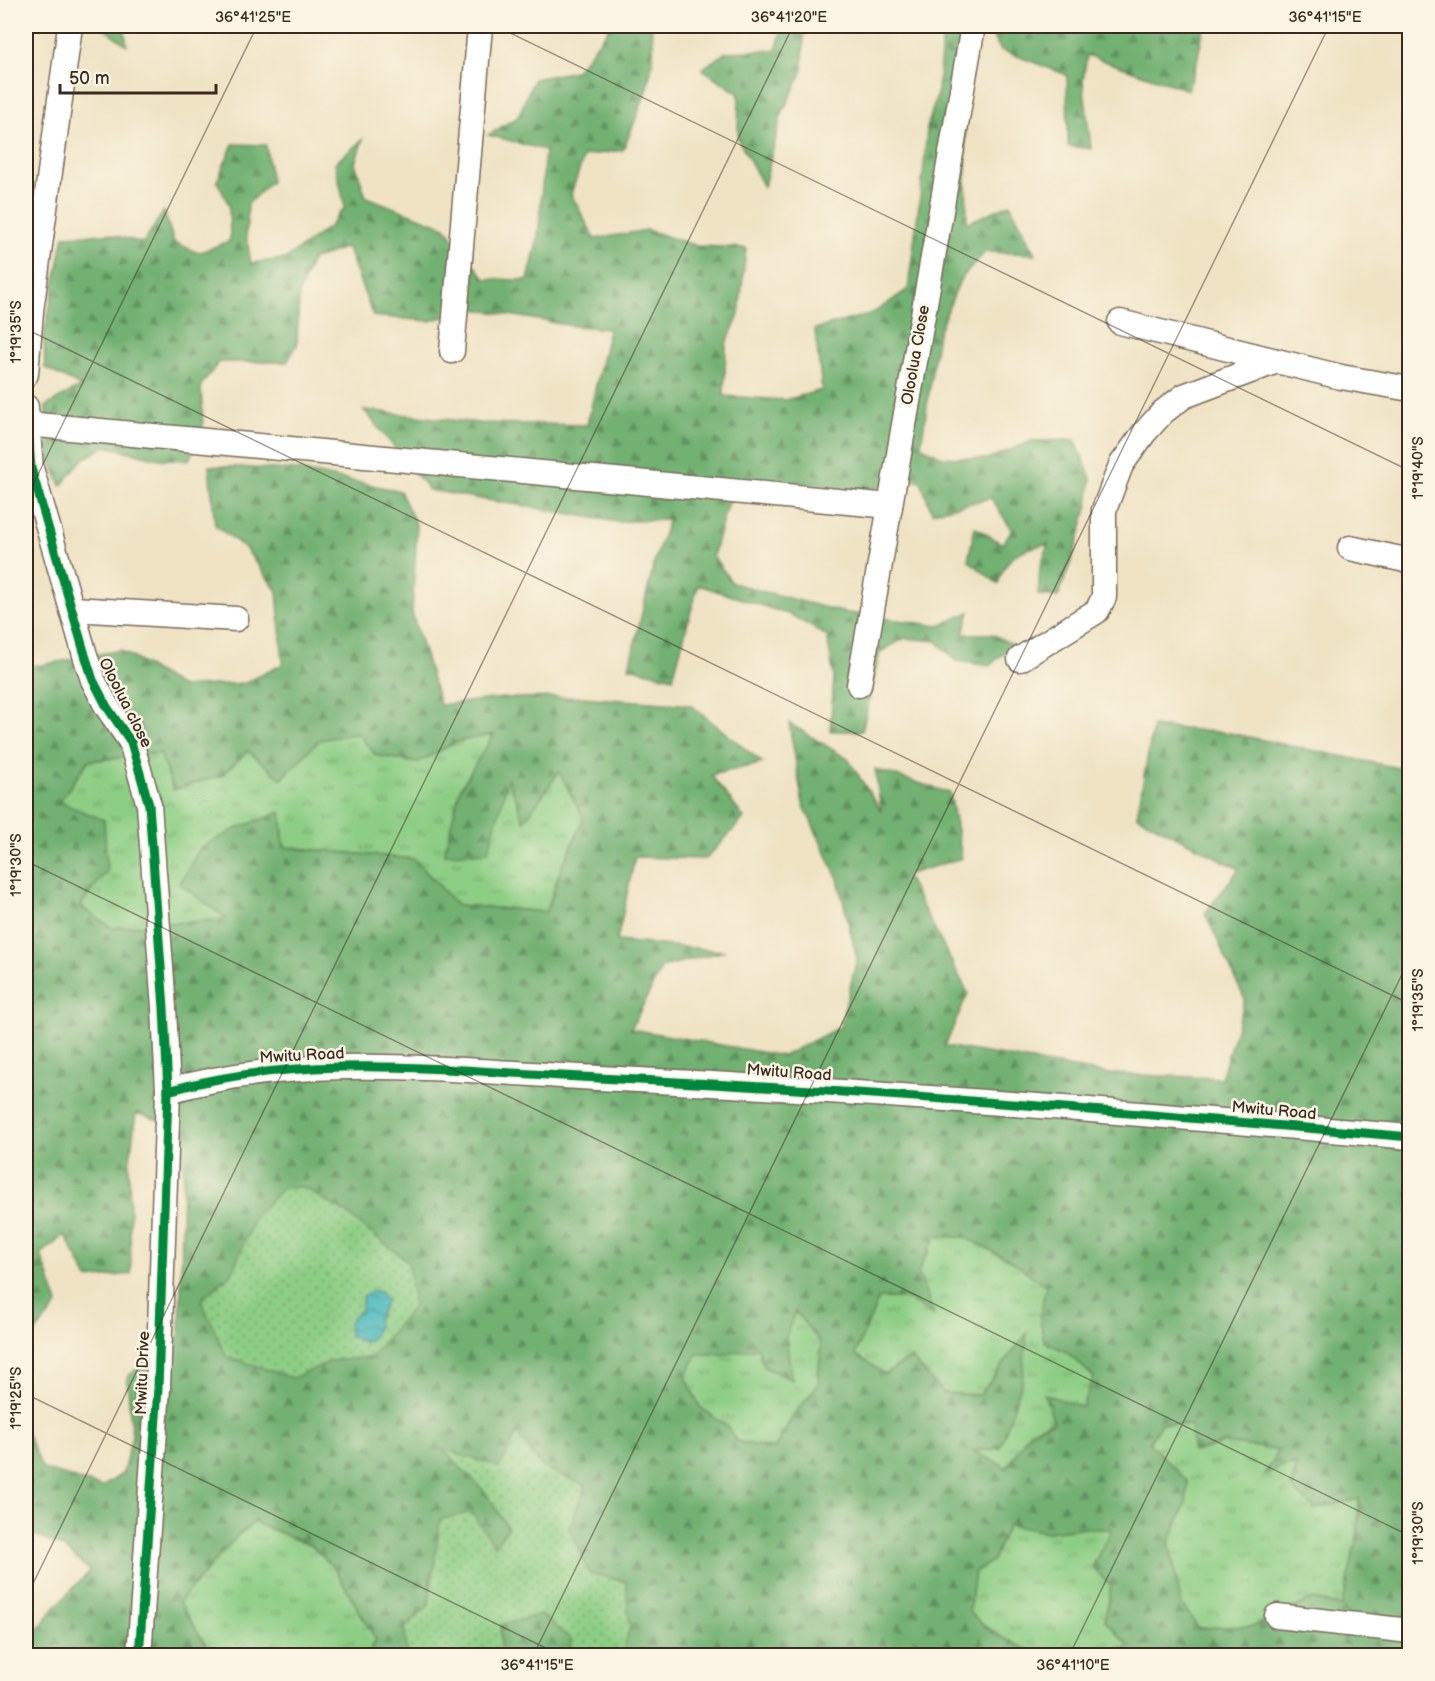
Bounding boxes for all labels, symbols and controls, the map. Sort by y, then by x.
text: 36°41'25"E [215,8,291,27]
text: 36°41'20"E [751,8,827,27]
text: 36°41'15"E [1288,8,1362,27]
scale bar [60,57,216,95]
text: 50 m [69,68,110,89]
text: 1°19'35"S [7,300,26,364]
street label: Oloolua Close [898,303,934,406]
text: 1°19'40"S [1409,436,1428,500]
street label: Oloolua close [94,655,156,751]
text: 1°19'30"S [7,833,26,897]
text: 1°19'35"S [1409,968,1428,1032]
street label: Mwitu Road [259,1044,345,1068]
street label: Mwitu Road [746,1061,832,1085]
street label: Mwitu Road [1231,1098,1317,1124]
street label: Mwitu Drive [132,1330,154,1415]
text: 1°19'25"S [7,1367,26,1429]
text: 1°19'30"S [1409,1501,1428,1565]
text: 36°41'15"E [500,1656,574,1675]
text: 36°41'10"E [1036,1656,1110,1675]

